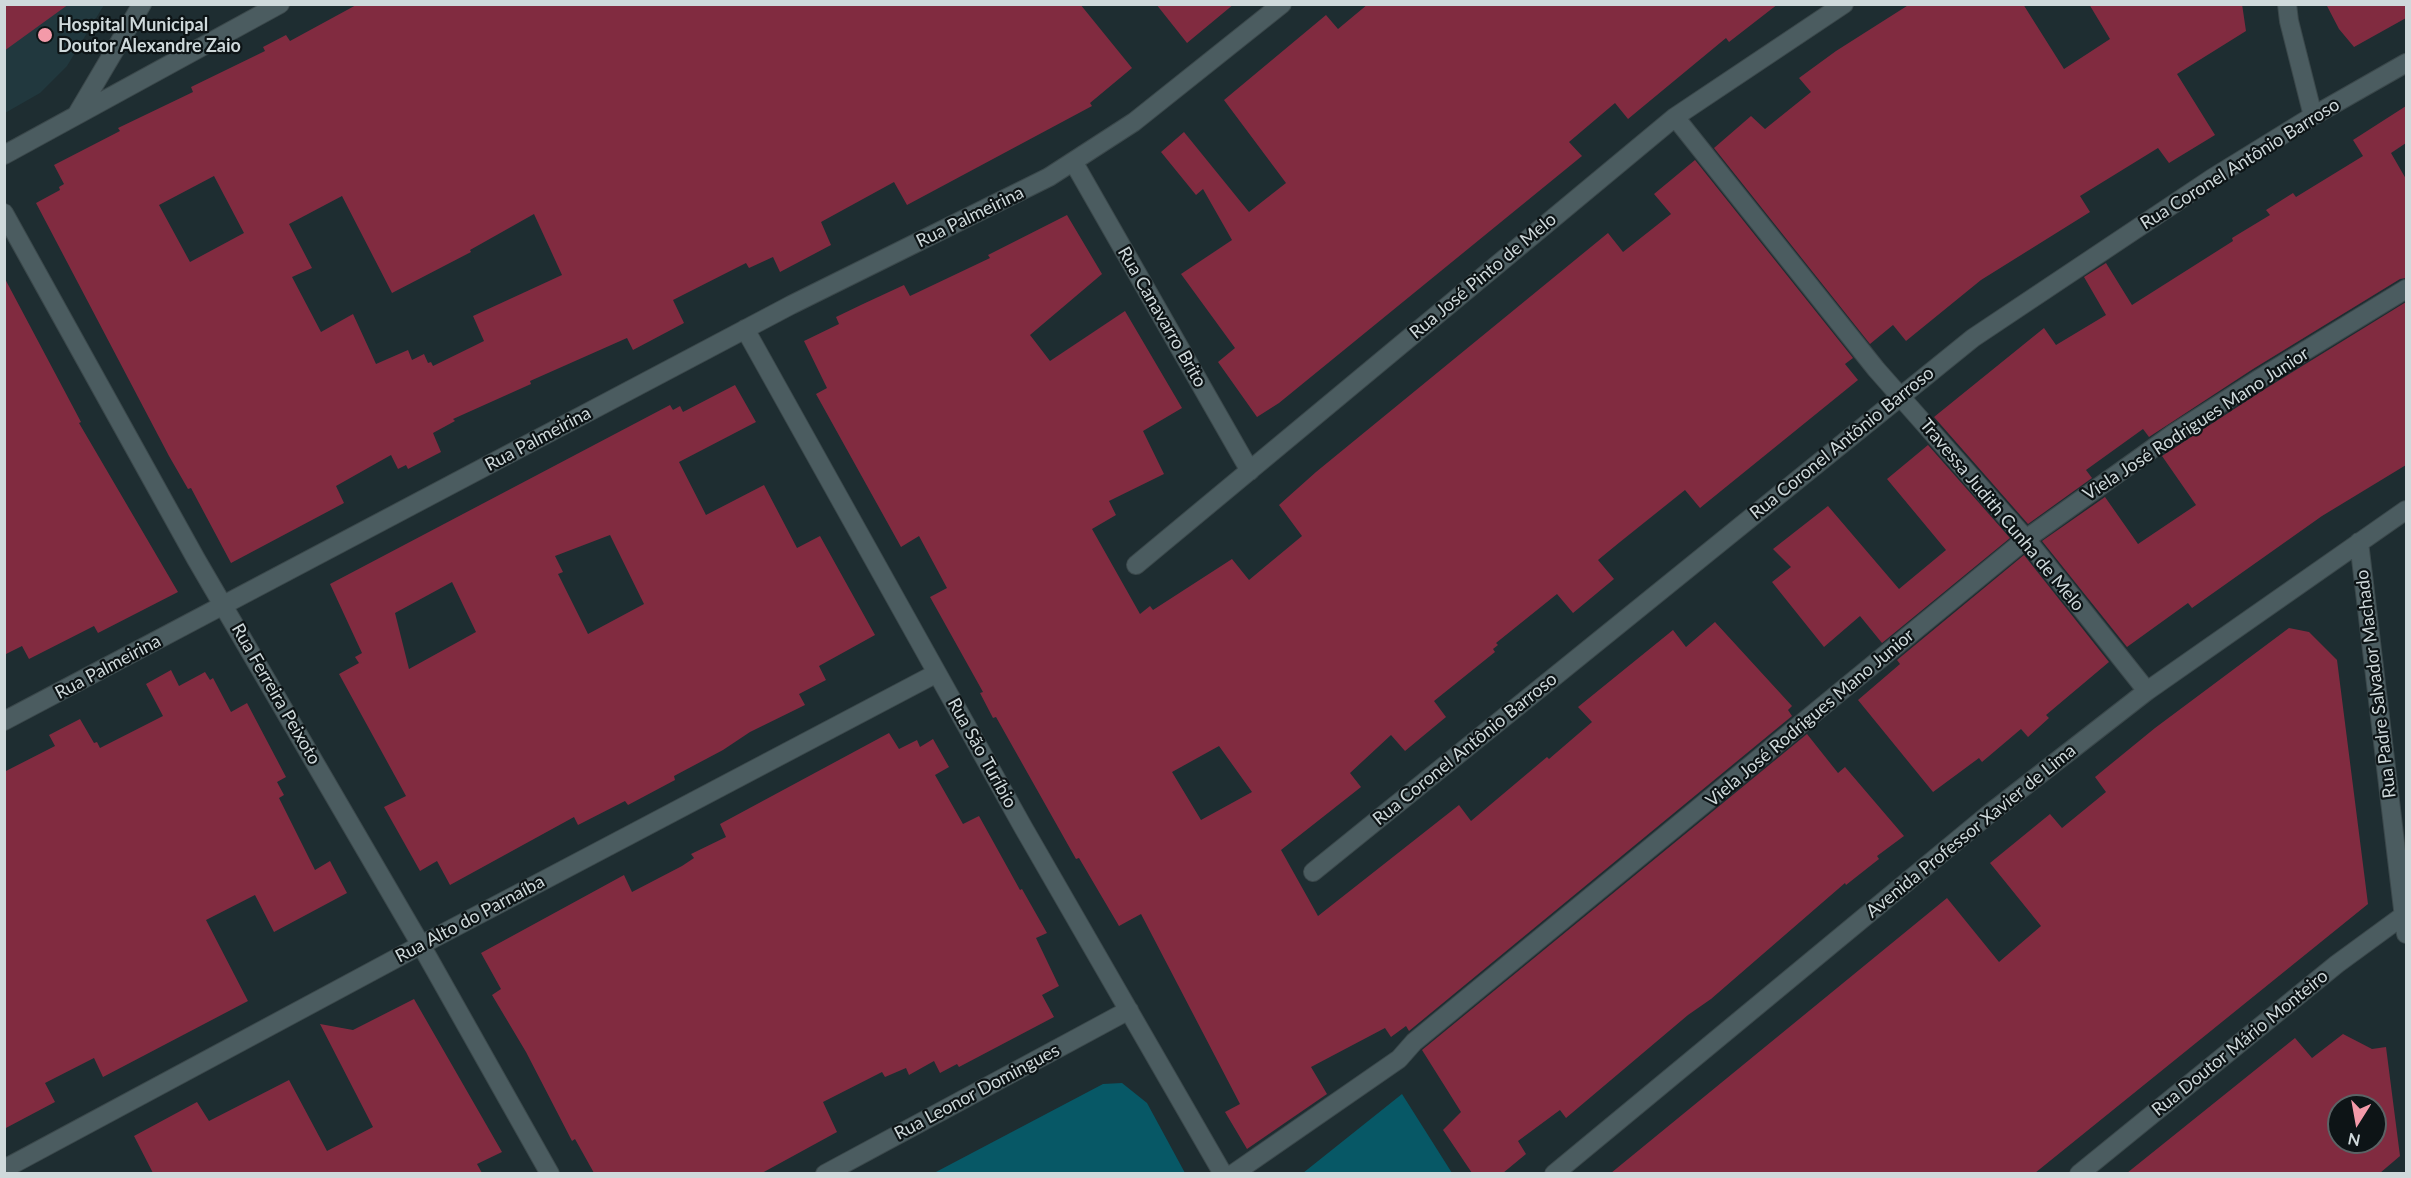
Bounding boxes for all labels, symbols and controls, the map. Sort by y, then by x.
place label: Hospital Municipal Doutor Alexandre Zaio [58,14,241,57]
marker: Hospital Municipal Doutor Alexandre Zaio [36,26,54,44]
street label: Rua Coronel Antônio Barroso [2137,94,2343,234]
street label: Rua Palmeirina [913,182,1027,252]
street label: Rua José Pinto de Melo [1405,208,1561,344]
street label: Rua Canavarro Brito [1113,243,1211,391]
street label: Viela José Rodrigues Mano Junior [2079,343,2313,505]
street label: Rua Coronel Antônio Barroso [1746,362,1938,524]
street label: Rua Palmeirina [481,402,595,476]
street label: Travessa Judith Cunha de Melo [1915,414,2089,616]
street label: Rua Padre Salvador Machado [2351,569,2401,799]
street label: Rua Ferreira Peixoto [227,620,325,768]
street label: Viela José Rodrigues Mano Junior [1702,625,1918,811]
street label: Rua Palmeirina [51,630,165,704]
street label: Rua Coronel Antônio Barroso [1369,668,1561,830]
street label: Rua São Turíbio [943,694,1021,812]
street label: Avenida Professor Xavier de Lima [1862,740,2080,922]
street label: Rua Alto do Parnaíba [392,871,548,967]
street label: Rua Doutor Mário Monteiro [2148,965,2332,1121]
street label: Rua Leonor Domingues [891,1039,1063,1145]
north arrow [2327,1094,2387,1154]
text: N [2346,1130,2362,1151]

